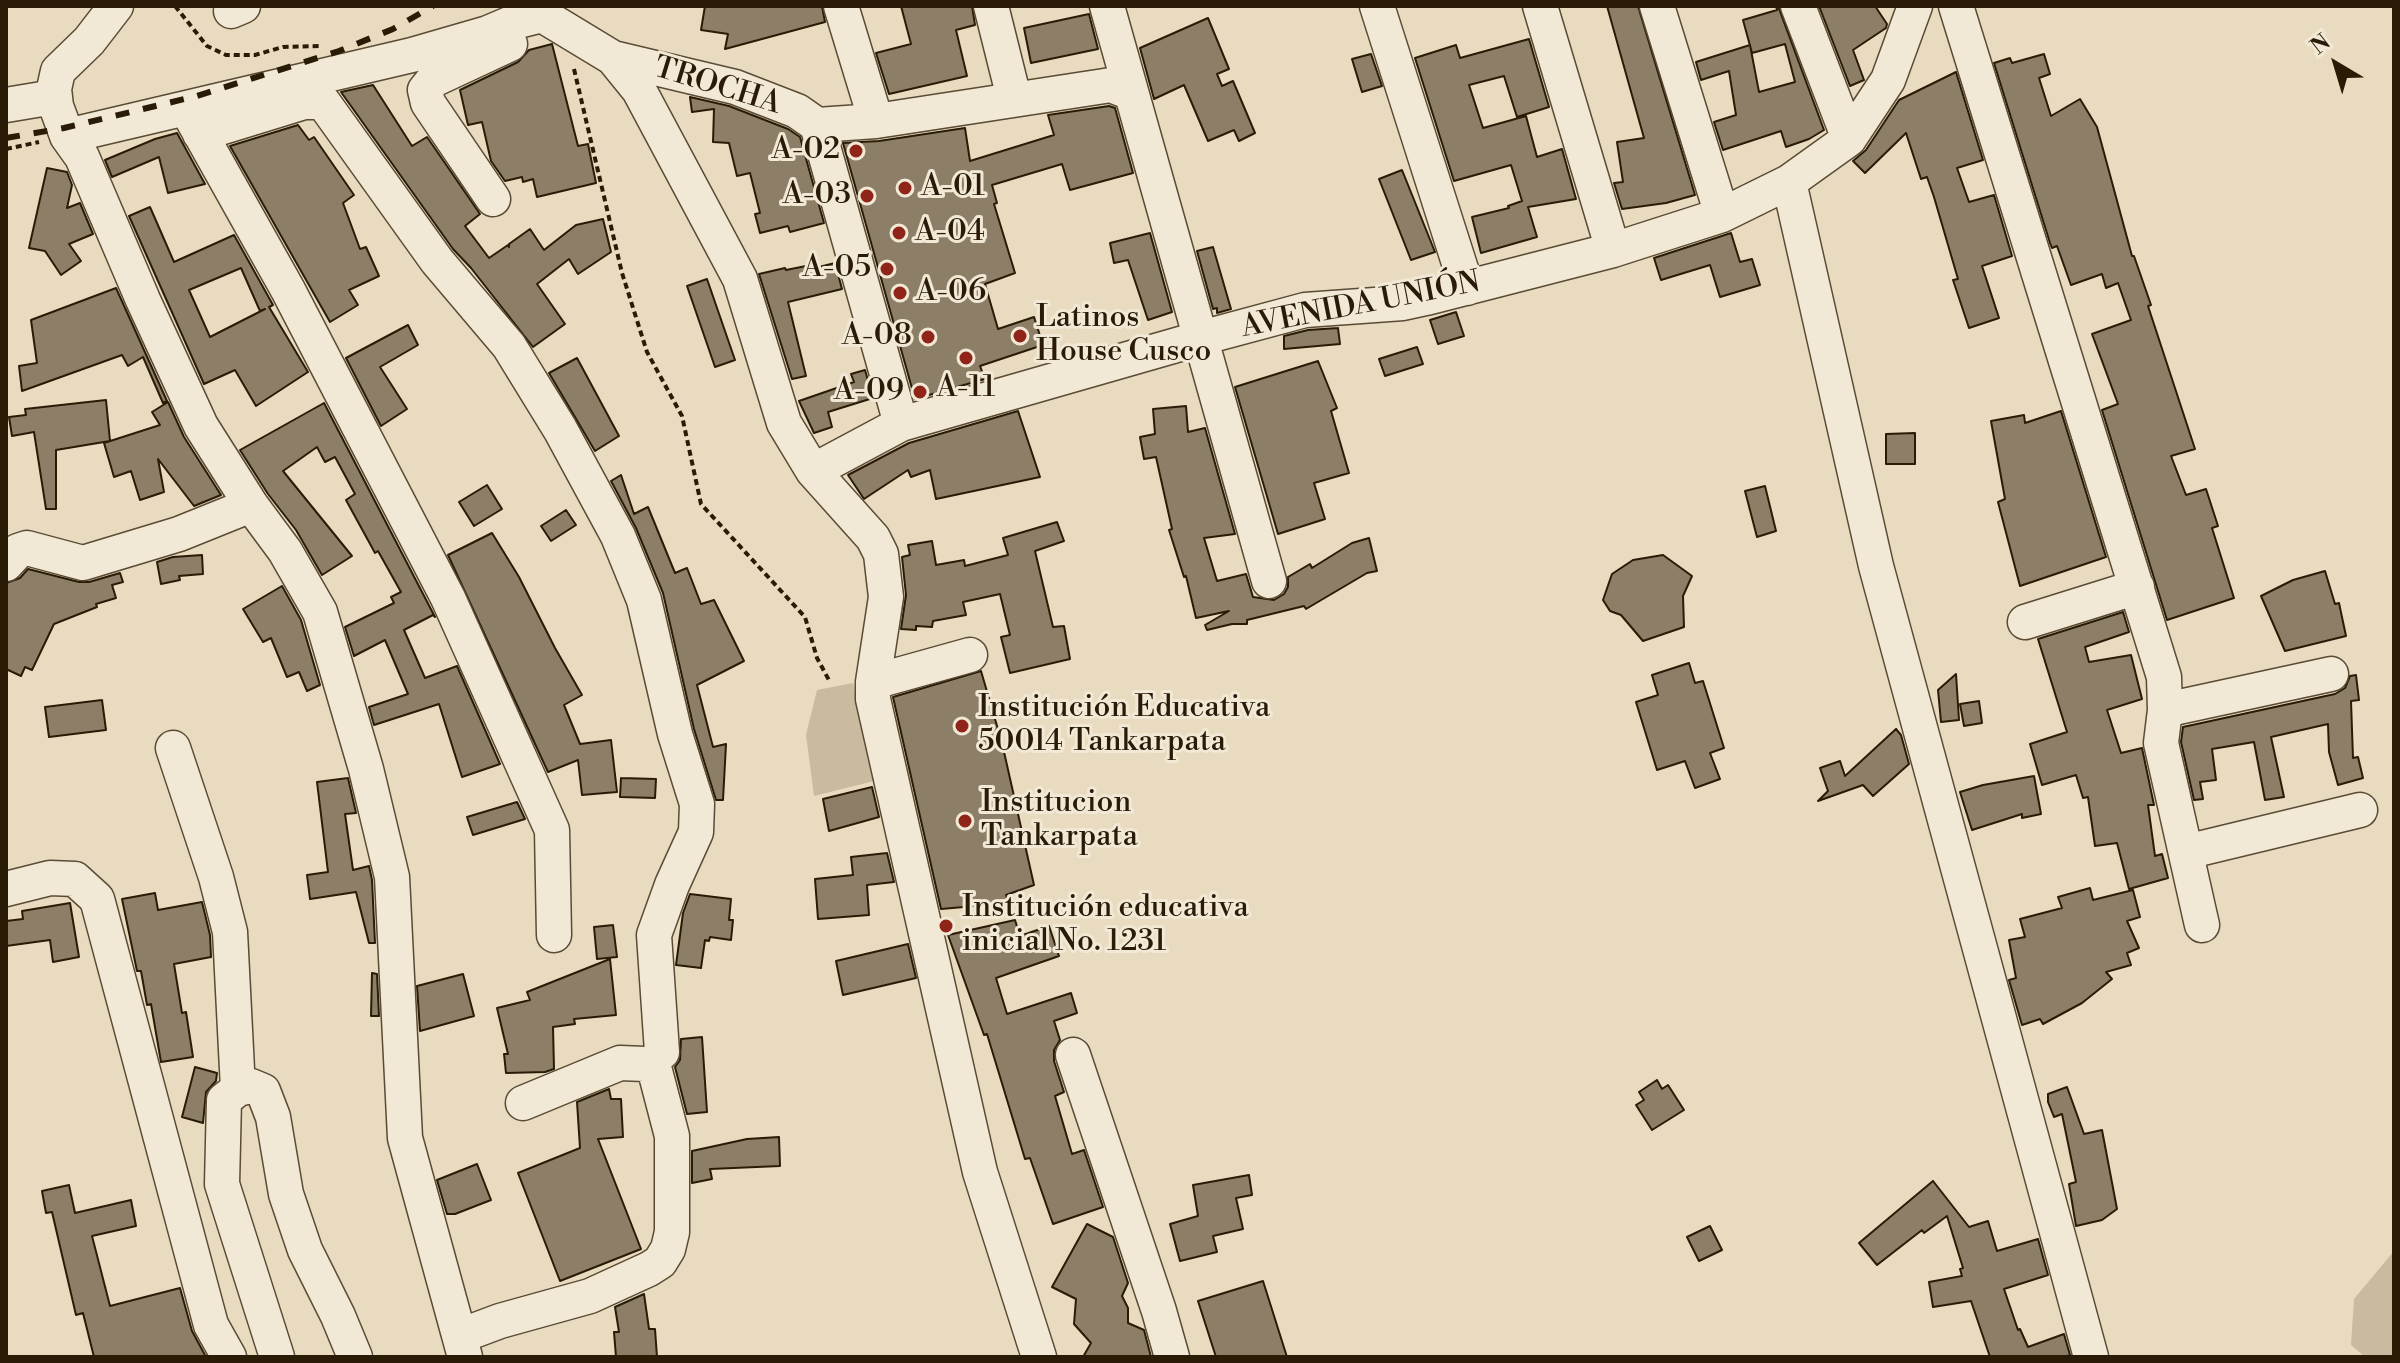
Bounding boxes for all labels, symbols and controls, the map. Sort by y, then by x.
north arrow [2296,24,2376,104]
text: N [2306,29,2336,61]
street label: TROCHA [649,51,785,123]
place label: A-02 [771,133,840,169]
marker: A-02 [847,142,865,160]
place label: A-01 [921,170,985,206]
place label: A-03 [782,178,851,214]
marker: A-01 [896,179,914,197]
marker: A-03 [858,187,876,205]
place label: A-04 [915,215,985,251]
marker: A-04 [890,224,908,242]
place label: A-05 [803,251,871,287]
marker: A-05 [878,260,896,278]
street label: AVENIDA UNIÓN [1238,265,1484,347]
place label: A-06 [916,275,986,311]
marker: A-06 [891,284,909,302]
place label: Latinos House Cusco [1036,301,1211,372]
place label: A-08 [842,319,912,355]
marker: Latinos House Cusco [1011,327,1029,345]
marker: A-08 [919,328,937,346]
marker: A-11 [957,349,975,367]
place label: A-11 [937,371,995,407]
place label: A-09 [834,374,904,410]
marker: A-09 [911,383,929,401]
place label: Institución Educativa 50014 Tankarpata [978,691,1270,762]
marker: Institución Educativa 50014 Tankarpata [953,717,971,735]
place label: Institucion Tankarpata [981,786,1138,856]
marker: Institucion Tankarpata [956,812,974,830]
place label: Institución educativa inicial No. 1231 [962,891,1249,962]
marker: Institución educativa inicial No. 1231 [937,917,955,935]

